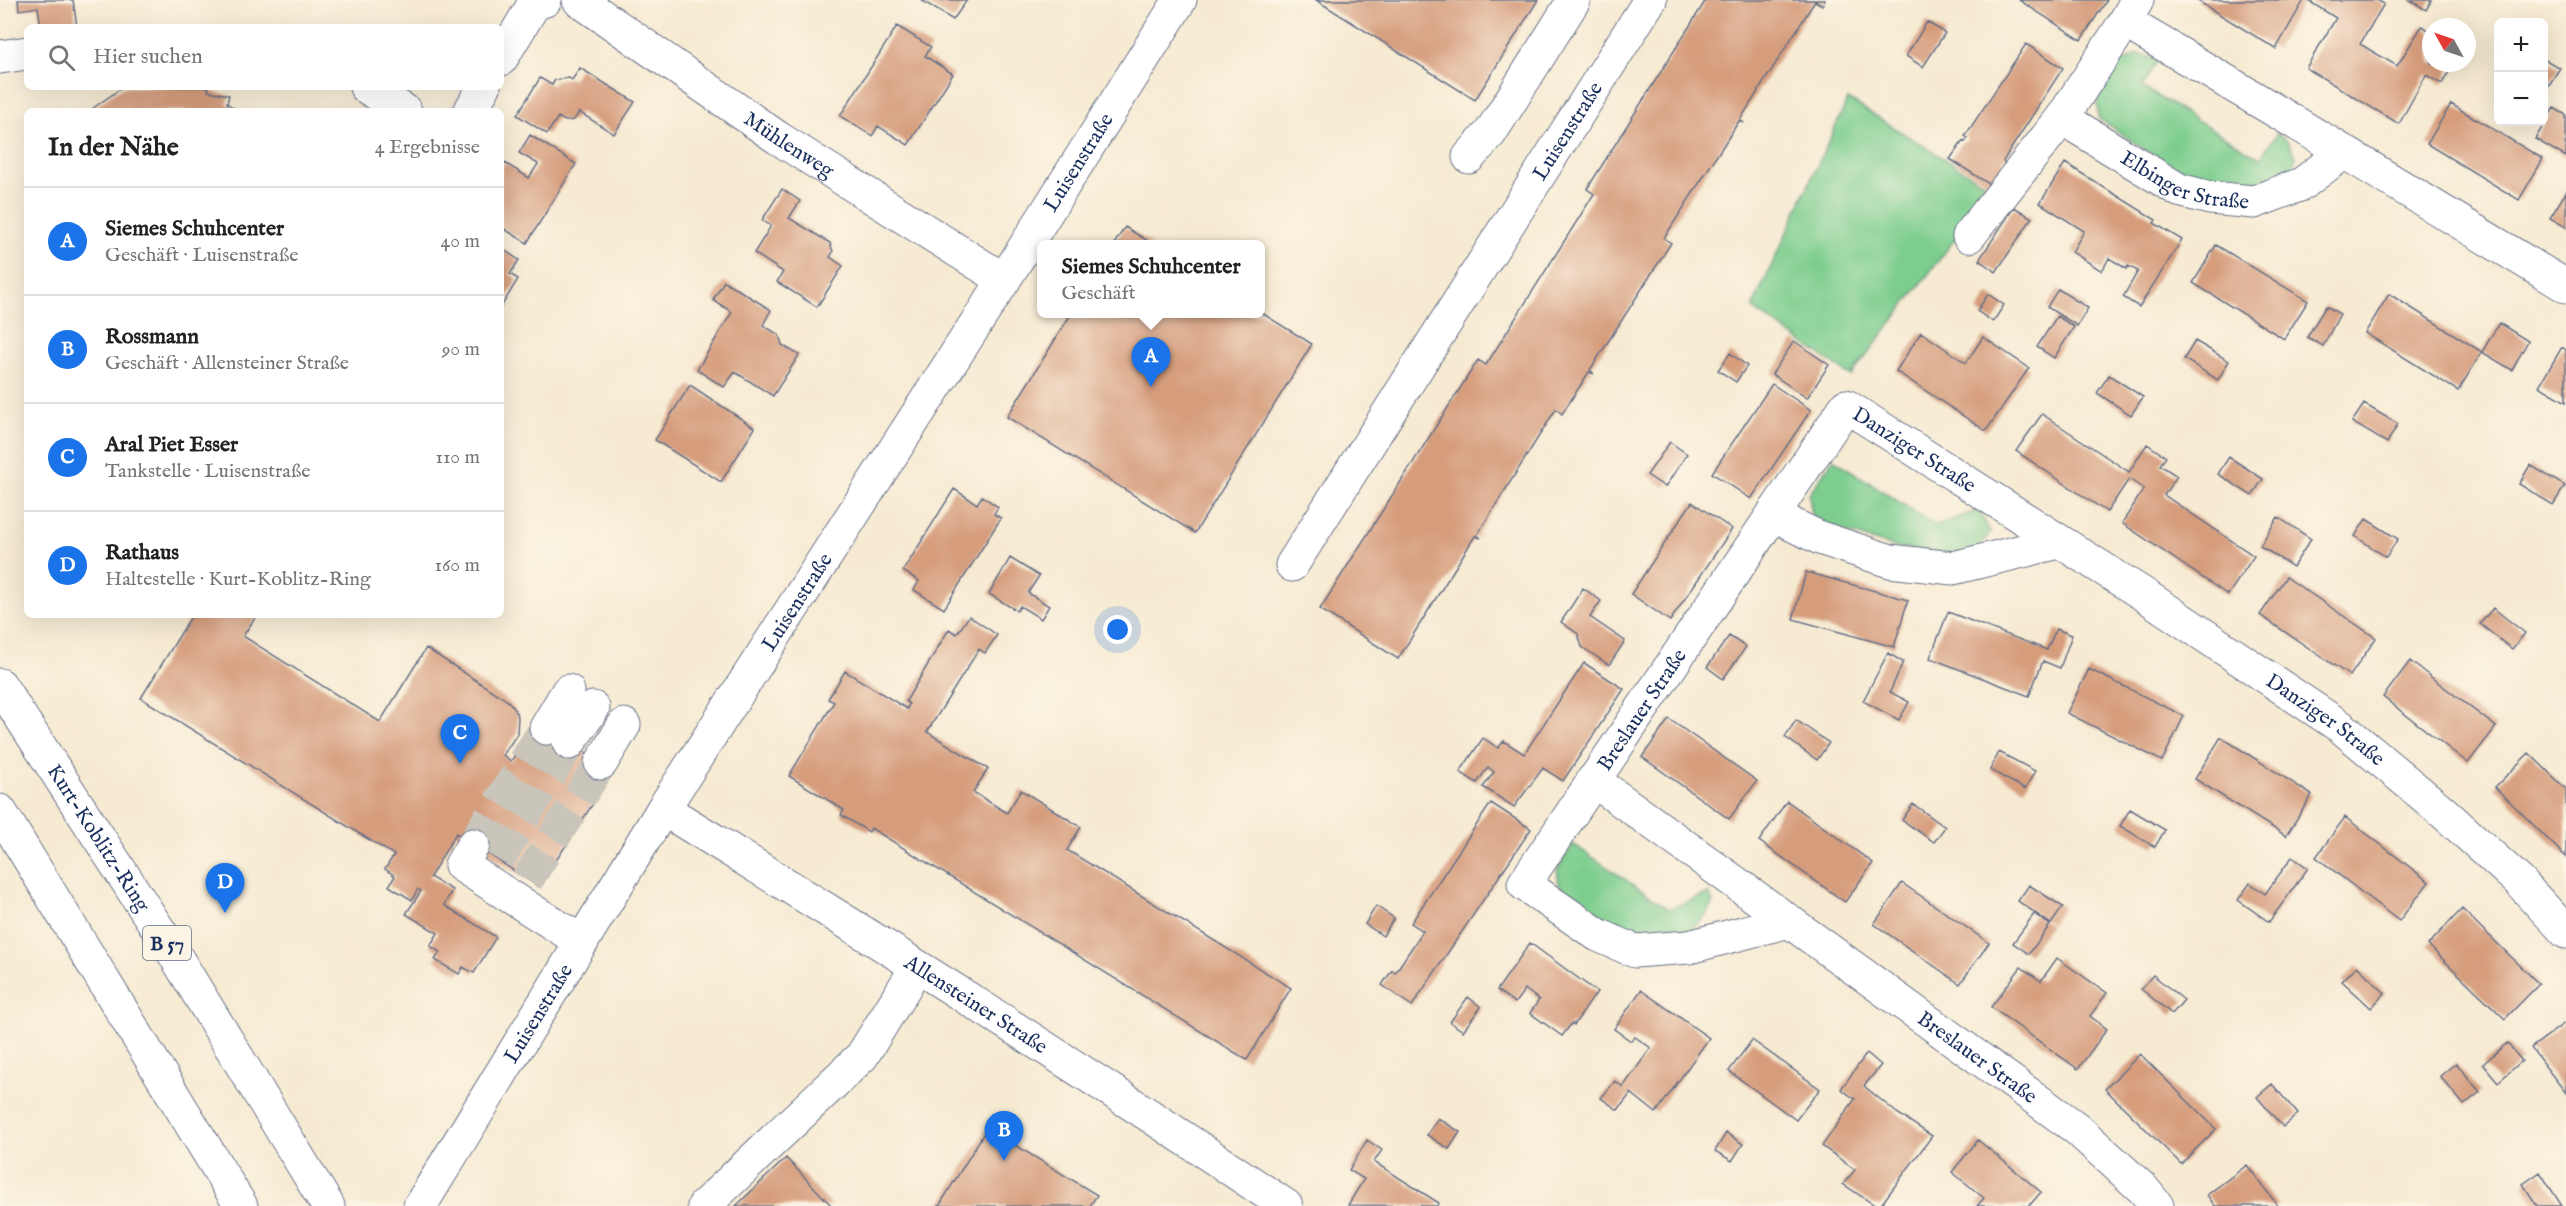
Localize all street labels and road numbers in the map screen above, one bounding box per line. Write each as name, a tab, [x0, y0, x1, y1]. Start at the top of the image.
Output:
street label: Luisenstraße	[1527, 77, 1610, 186]
street label: Mühlenweg	[738, 106, 839, 185]
street label: Luisenstraße	[1038, 108, 1121, 217]
street label: Elbinger Straße	[2115, 145, 2250, 217]
street label: Danziger Straße	[1847, 401, 1981, 500]
street label: Luisenstraße	[756, 548, 840, 657]
street label: Breslauer Straße	[1592, 644, 1694, 777]
street label: Danziger Straße	[2260, 668, 2390, 773]
street label: Kurt-Koblitz-Ring	[40, 760, 156, 918]
road number: B 57	[143, 926, 191, 960]
street label: Allensteiner Straße	[898, 949, 1053, 1061]
street label: Luisenstraße	[499, 959, 580, 1069]
street label: Breslauer Straße	[1911, 1006, 2042, 1111]

